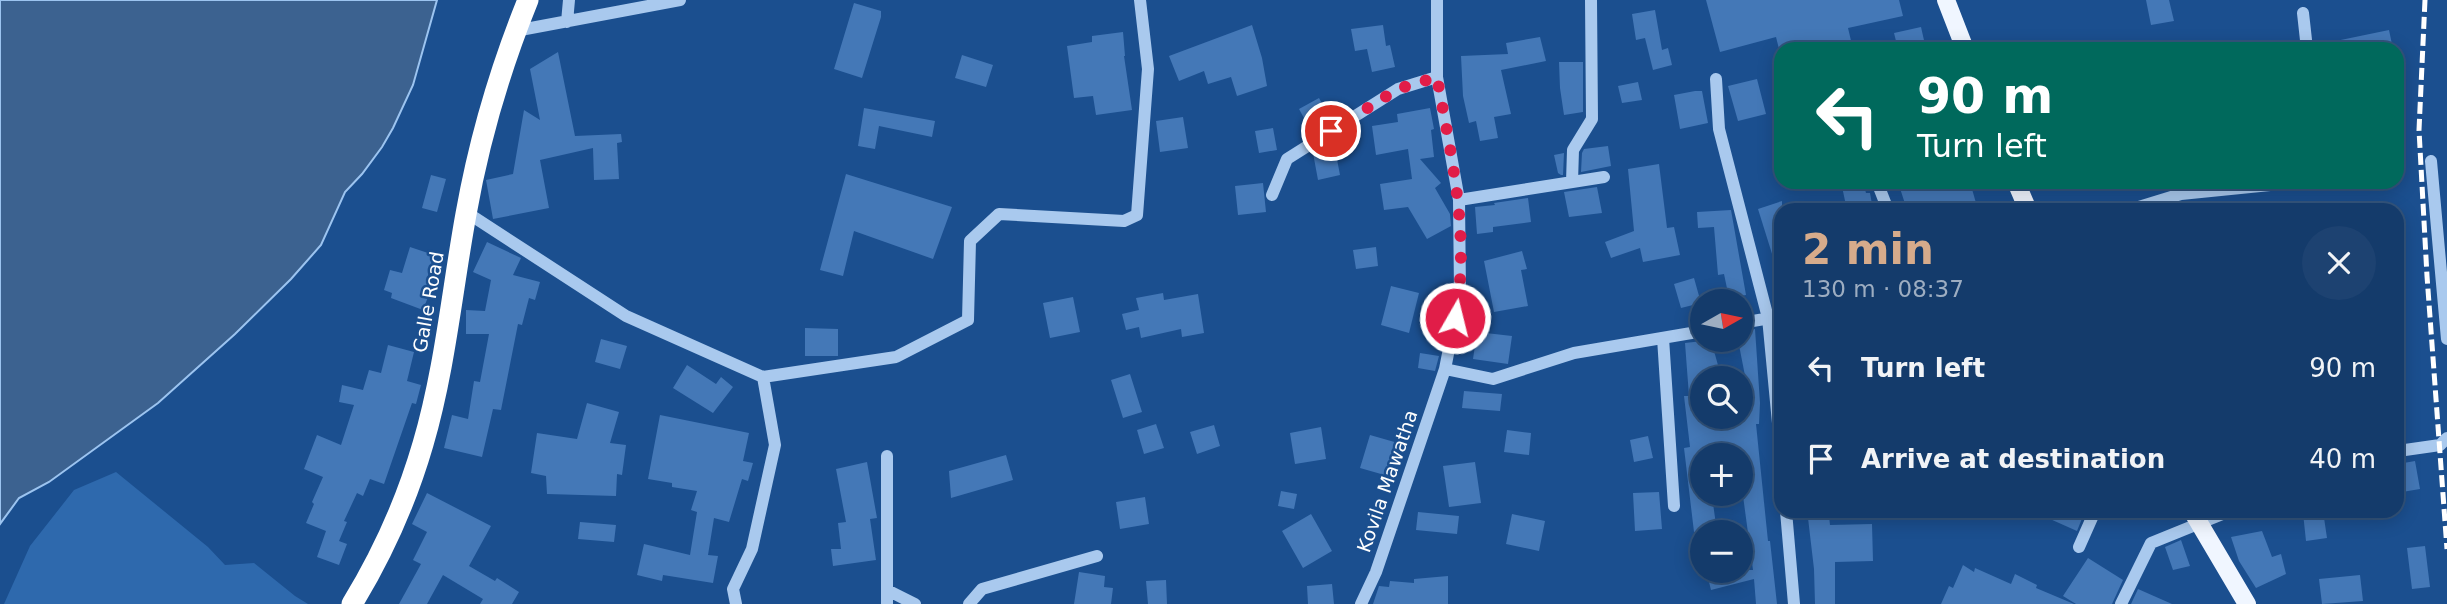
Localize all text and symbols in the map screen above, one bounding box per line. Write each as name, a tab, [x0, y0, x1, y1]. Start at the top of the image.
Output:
text: 90 m	[1917, 68, 2053, 125]
icon: left	[1802, 70, 1893, 161]
pin	[1301, 101, 1361, 161]
icon: arrive	[1312, 112, 1350, 150]
text: Turn left	[1917, 127, 2047, 165]
text: 2 min	[1802, 225, 1934, 274]
button: close	[2302, 226, 2376, 300]
street label: Galle Road	[408, 250, 448, 354]
text: 130 m · 08:37	[1802, 276, 1964, 302]
position arrow	[1418, 281, 1492, 355]
north arrow	[1690, 289, 1754, 352]
map controls	[1690, 289, 1753, 583]
icon: left	[1802, 349, 1840, 387]
text: Turn left	[1861, 353, 1985, 383]
text: 90 m	[2309, 353, 2376, 383]
button: search	[1690, 366, 1753, 429]
street label: Kovila Mawatha	[1352, 407, 1422, 555]
icon: arrive	[1802, 440, 1840, 478]
button: +	[1690, 443, 1753, 506]
text: Arrive at destination	[1861, 444, 2165, 474]
text: 40 m	[2309, 444, 2376, 474]
button: −	[1690, 520, 1753, 583]

